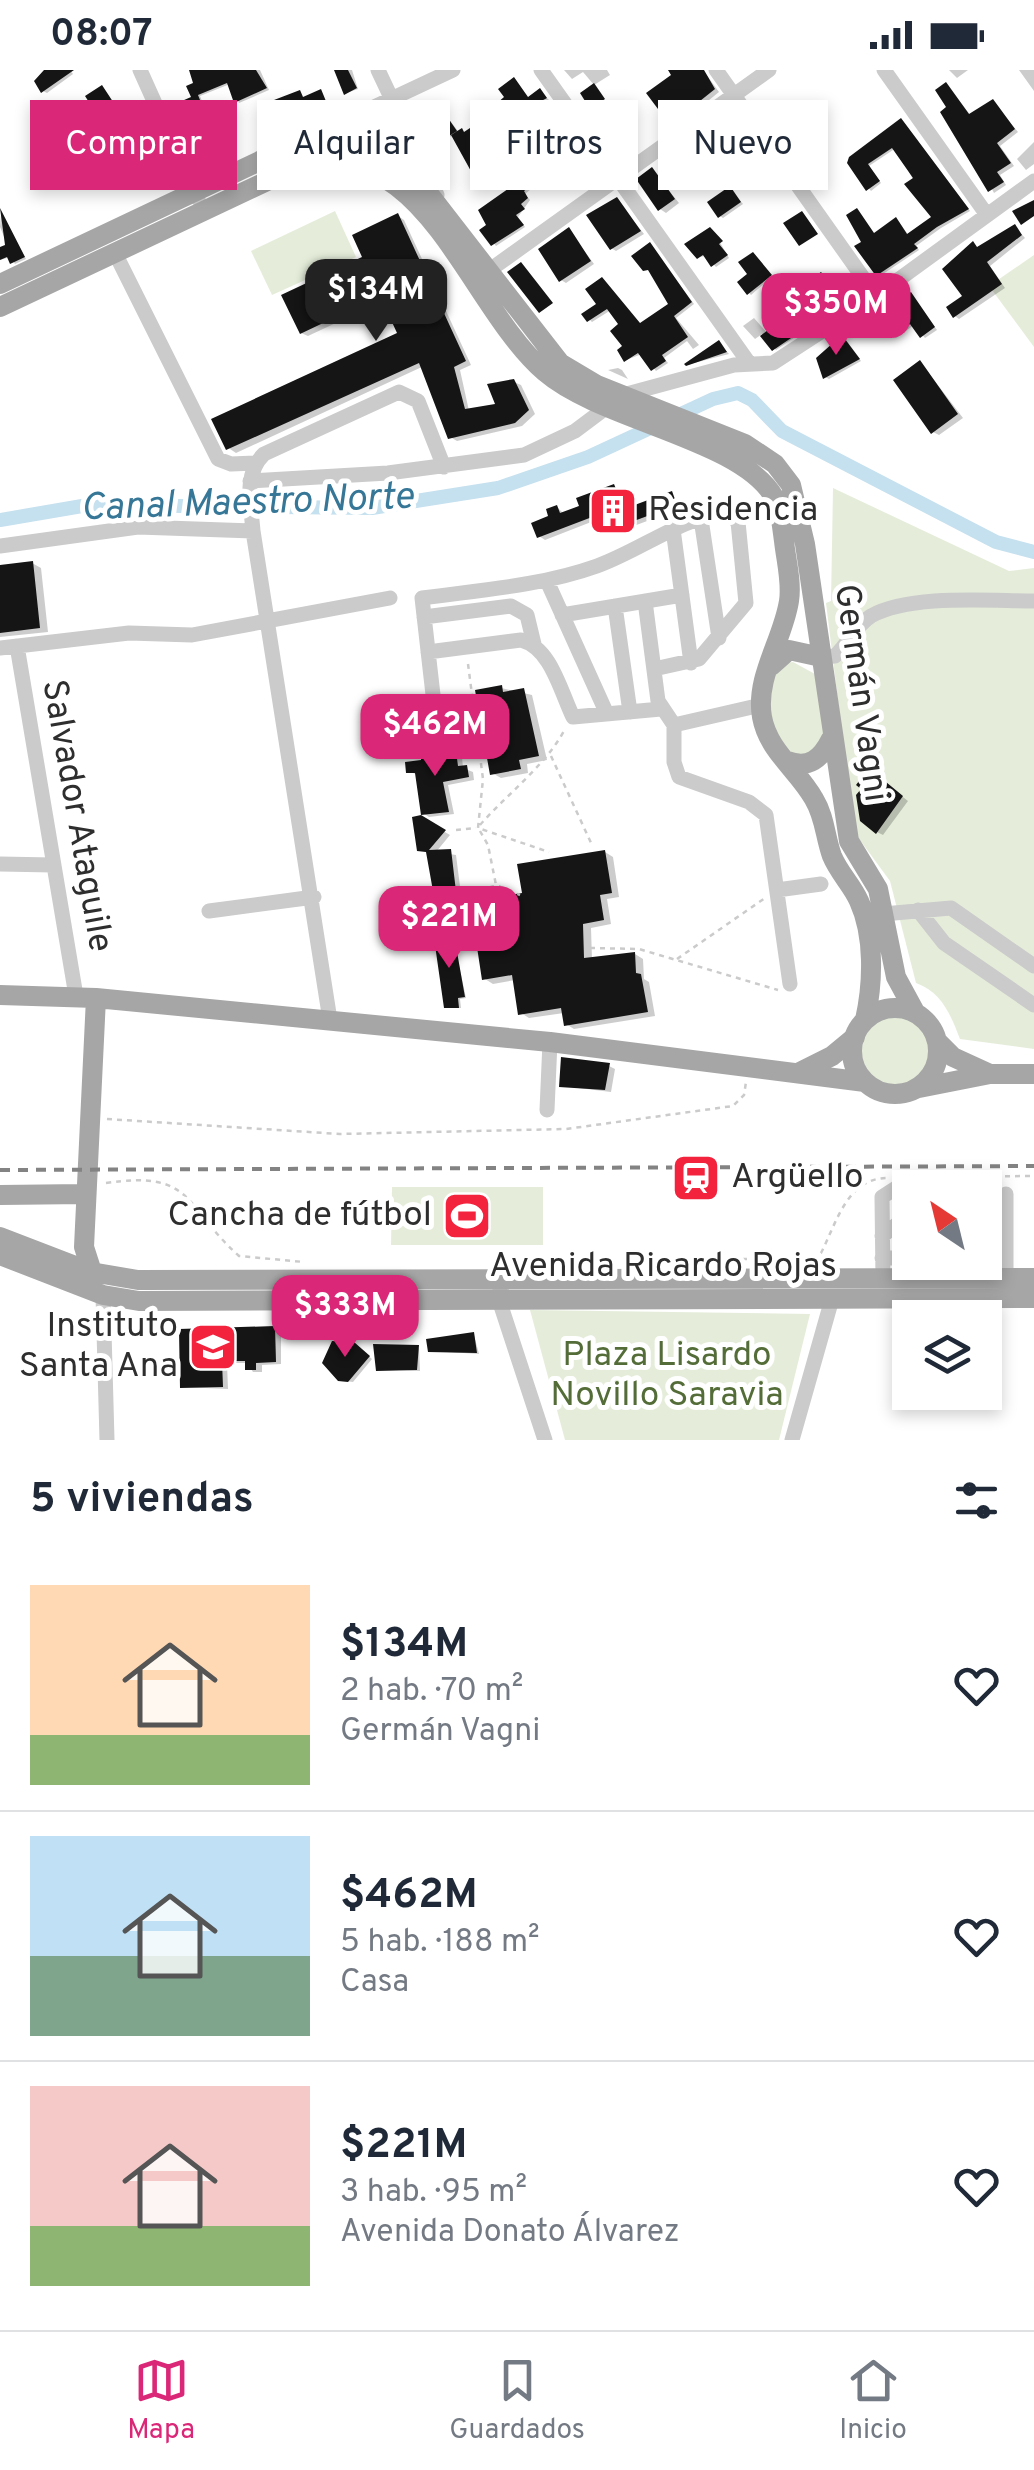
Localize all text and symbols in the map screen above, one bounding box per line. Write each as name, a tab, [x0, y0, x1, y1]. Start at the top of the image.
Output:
text: 08:07	[50, 11, 153, 60]
chip: Comprar	[30, 100, 237, 190]
chip: Alquilar	[257, 100, 450, 190]
chip: Filtros	[470, 100, 638, 190]
chip: Nuevo	[658, 100, 828, 190]
pin: $134M	[306, 259, 446, 344]
text: $134M	[327, 271, 425, 311]
pin: $350M	[766, 273, 906, 358]
text: $350M	[784, 285, 888, 325]
water label: Canal Maestro Norte	[80, 474, 415, 534]
building icon: Residencia	[587, 485, 639, 537]
place label: Residencia	[648, 489, 818, 533]
street label: Germán Vagni	[823, 581, 897, 805]
street label: Salvador Ataguile	[30, 676, 122, 956]
pin: $462M	[365, 694, 505, 779]
text: $462M	[382, 706, 488, 746]
pin: $221M	[379, 886, 519, 971]
text: $221M	[400, 898, 498, 938]
station icon: Argüello	[670, 1152, 722, 1204]
place label: Argüello	[731, 1156, 864, 1200]
north arrow	[892, 1170, 1002, 1280]
map controls	[892, 1170, 1002, 1410]
sports icon: Cancha de fútbol	[441, 1190, 493, 1242]
place label: Cancha de fútbol	[168, 1194, 432, 1238]
street label: Avenida Ricardo Rojas	[489, 1245, 837, 1289]
pin: $333M	[275, 1275, 415, 1360]
text: $333M	[294, 1287, 396, 1327]
button: layers	[892, 1300, 1002, 1410]
place label: Instituto Santa Ana	[19, 1305, 178, 1389]
school or university icon: Instituto Santa Ana	[187, 1321, 239, 1373]
park label: Plaza Lisardo Novillo Saravia	[550, 1334, 784, 1418]
icon: filters	[949, 1473, 1004, 1528]
text: 5 viviendas	[30, 1474, 254, 1527]
text: $134M	[340, 1619, 468, 1672]
icon: home	[110, 1625, 230, 1745]
icon: heart	[949, 1658, 1004, 1713]
text: 2 hab. · 70 m²	[340, 1672, 523, 1712]
text: Germán Vagni	[340, 1712, 540, 1752]
text: $462M	[340, 1870, 478, 1923]
icon: home	[110, 1876, 230, 1996]
icon: heart	[949, 1909, 1004, 1964]
text: 5 hab. · 188 m²	[340, 1923, 540, 1963]
text: Casa	[340, 1963, 409, 2003]
text: $221M	[340, 2120, 467, 2173]
icon: home	[110, 2126, 230, 2246]
icon: heart	[949, 2159, 1004, 2214]
text: 3 hab. · 95 m²	[340, 2173, 527, 2213]
text: Avenida Donato Álvarez	[340, 2213, 680, 2253]
tab: Mapa	[127, 2353, 195, 2449]
tab: Guardados	[449, 2353, 585, 2449]
tab: Inicio	[839, 2353, 907, 2449]

